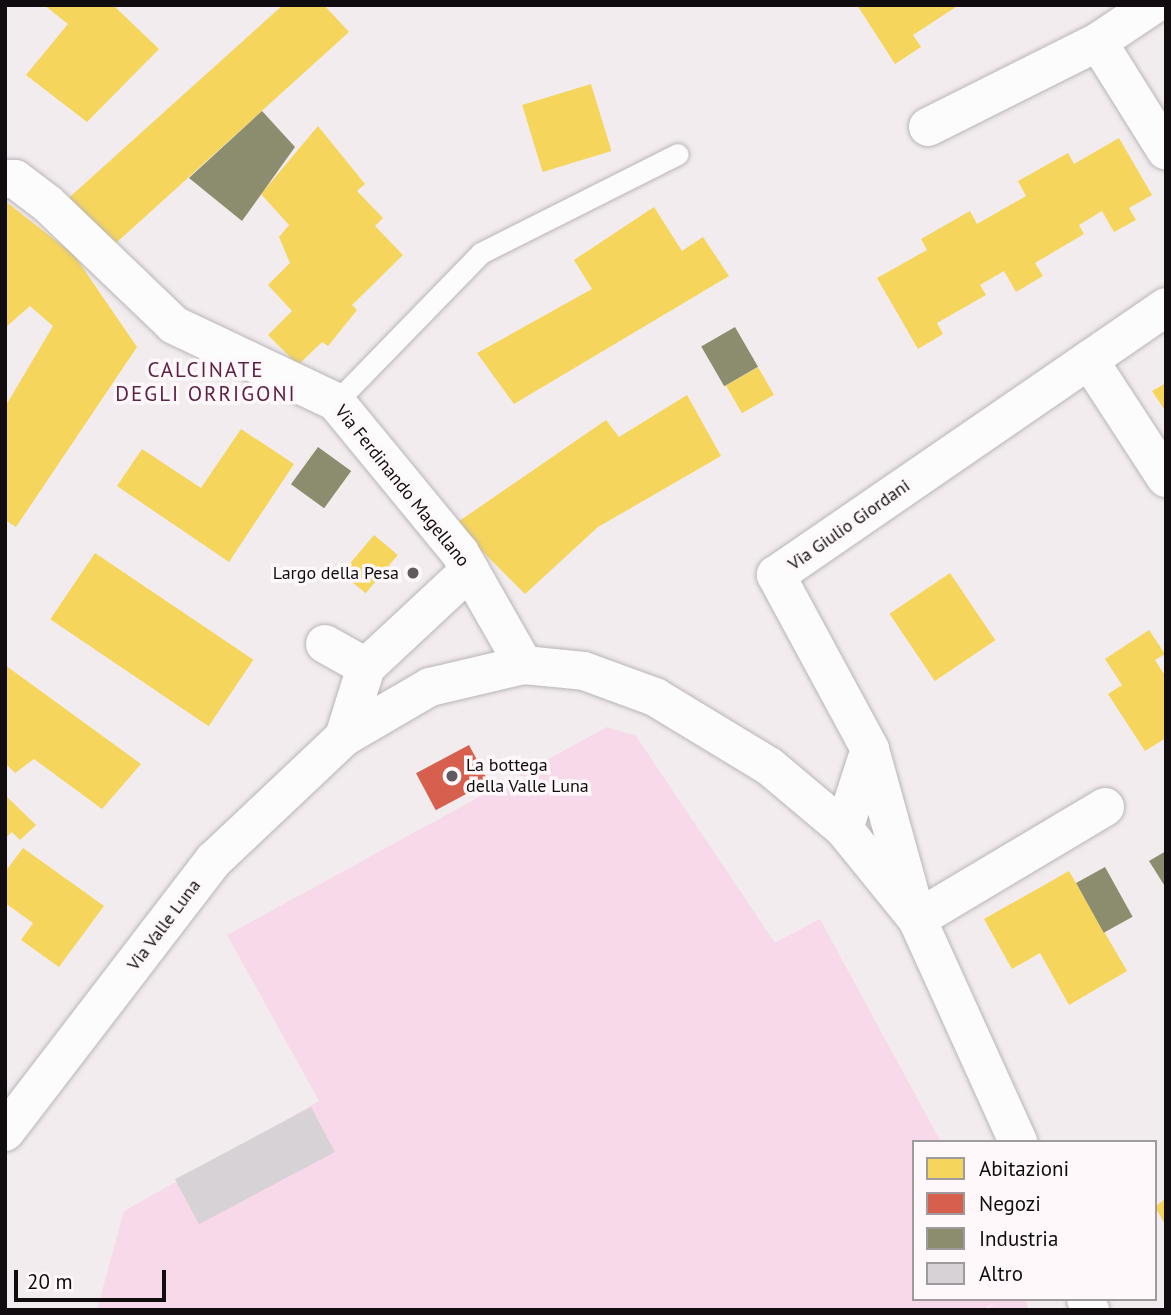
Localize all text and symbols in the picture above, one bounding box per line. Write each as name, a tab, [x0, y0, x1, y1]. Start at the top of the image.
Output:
district label: CALCINATE DEGLI ORRIGONI	[117, 357, 295, 407]
street label: Via Ferdinando Magellano	[330, 401, 474, 571]
street label: Via Giulio Giordani	[784, 475, 914, 575]
place label: Largo della Pesa	[273, 562, 399, 584]
marker: Largo della Pesa	[405, 565, 421, 581]
place label: La bottega della Valle Luna	[466, 755, 589, 798]
marker: La bottega della Valle Luna	[444, 768, 460, 784]
street label: Via Valle Luna	[123, 875, 205, 975]
legend	[912, 1140, 1157, 1301]
text: Abitazioni	[979, 1155, 1069, 1182]
text: Negozi	[979, 1190, 1041, 1217]
text: Industria	[979, 1225, 1058, 1252]
scale bar	[18, 1256, 170, 1300]
text: Altro	[979, 1260, 1023, 1287]
text: 20 m	[27, 1268, 73, 1295]

